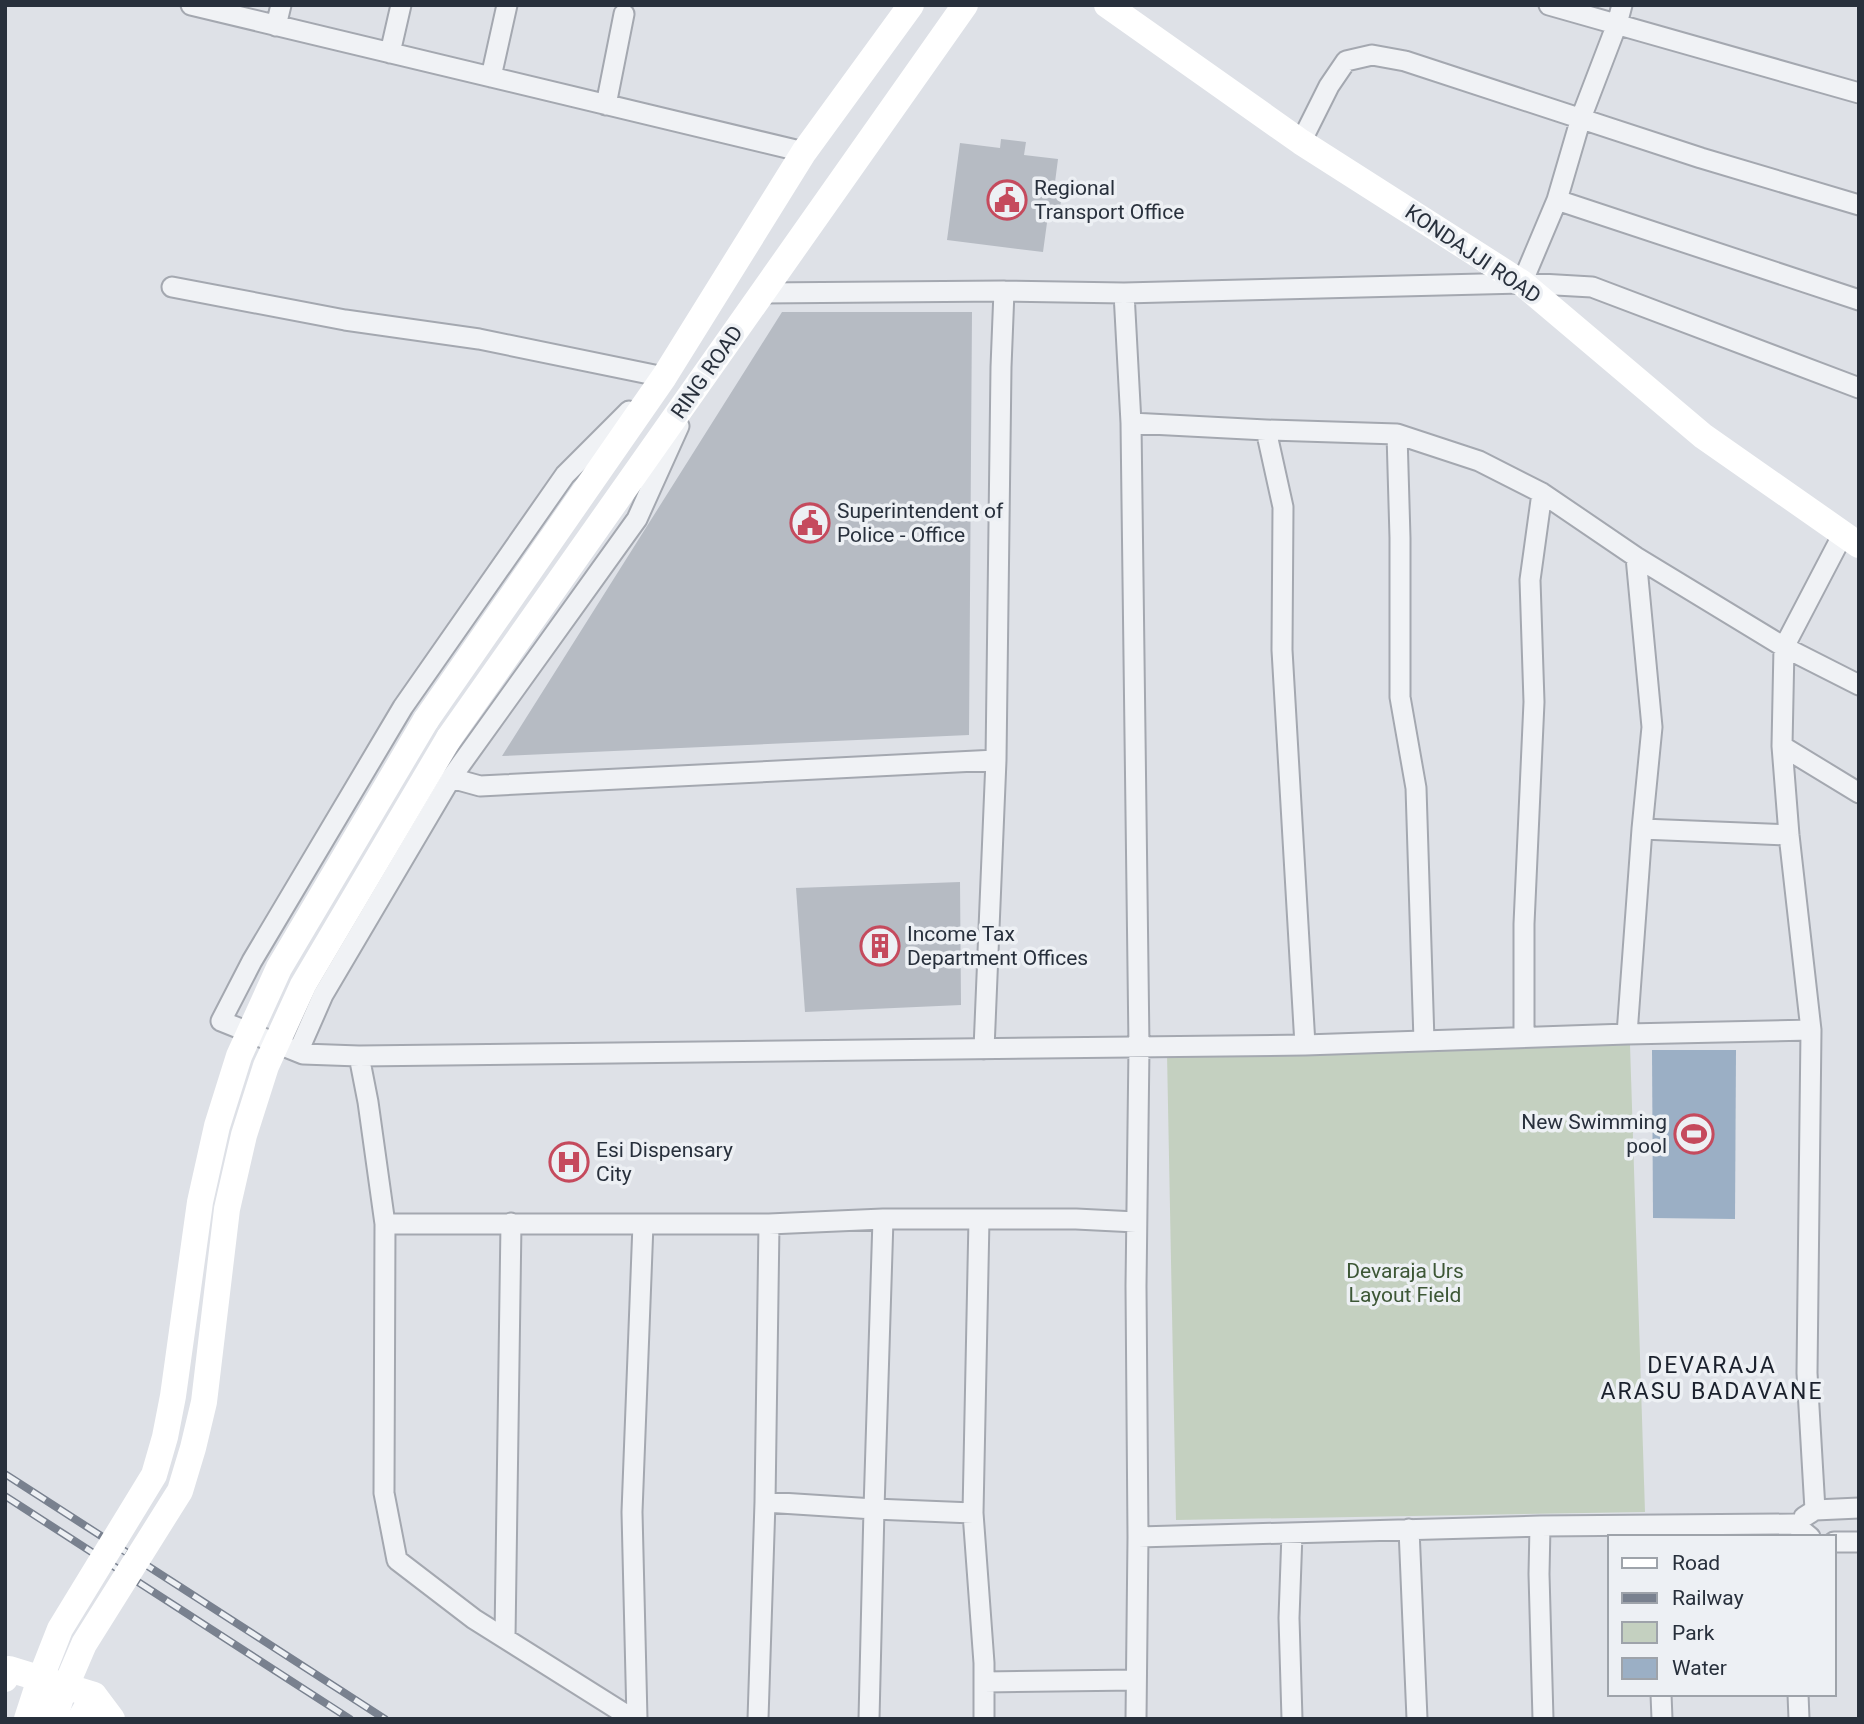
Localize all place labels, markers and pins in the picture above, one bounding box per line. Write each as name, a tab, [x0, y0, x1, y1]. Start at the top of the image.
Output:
place label: Regional Transport Office	[1034, 176, 1184, 224]
public building icon: Regional Transport Office	[986, 179, 1028, 221]
place label: Superintendent of Police - Office	[837, 499, 1004, 547]
public building icon: Superintendent of Police - Office	[789, 502, 831, 544]
place label: Income Tax Department Offices	[907, 922, 1088, 970]
building icon: Income Tax Department Offices	[859, 925, 901, 967]
place label: New Swimming pool	[1521, 1110, 1667, 1158]
sports icon: New Swimming pool	[1673, 1113, 1715, 1155]
place label: Esi Dispensary City	[596, 1138, 733, 1186]
hospital icon: Esi Dispensary City	[548, 1141, 590, 1183]

